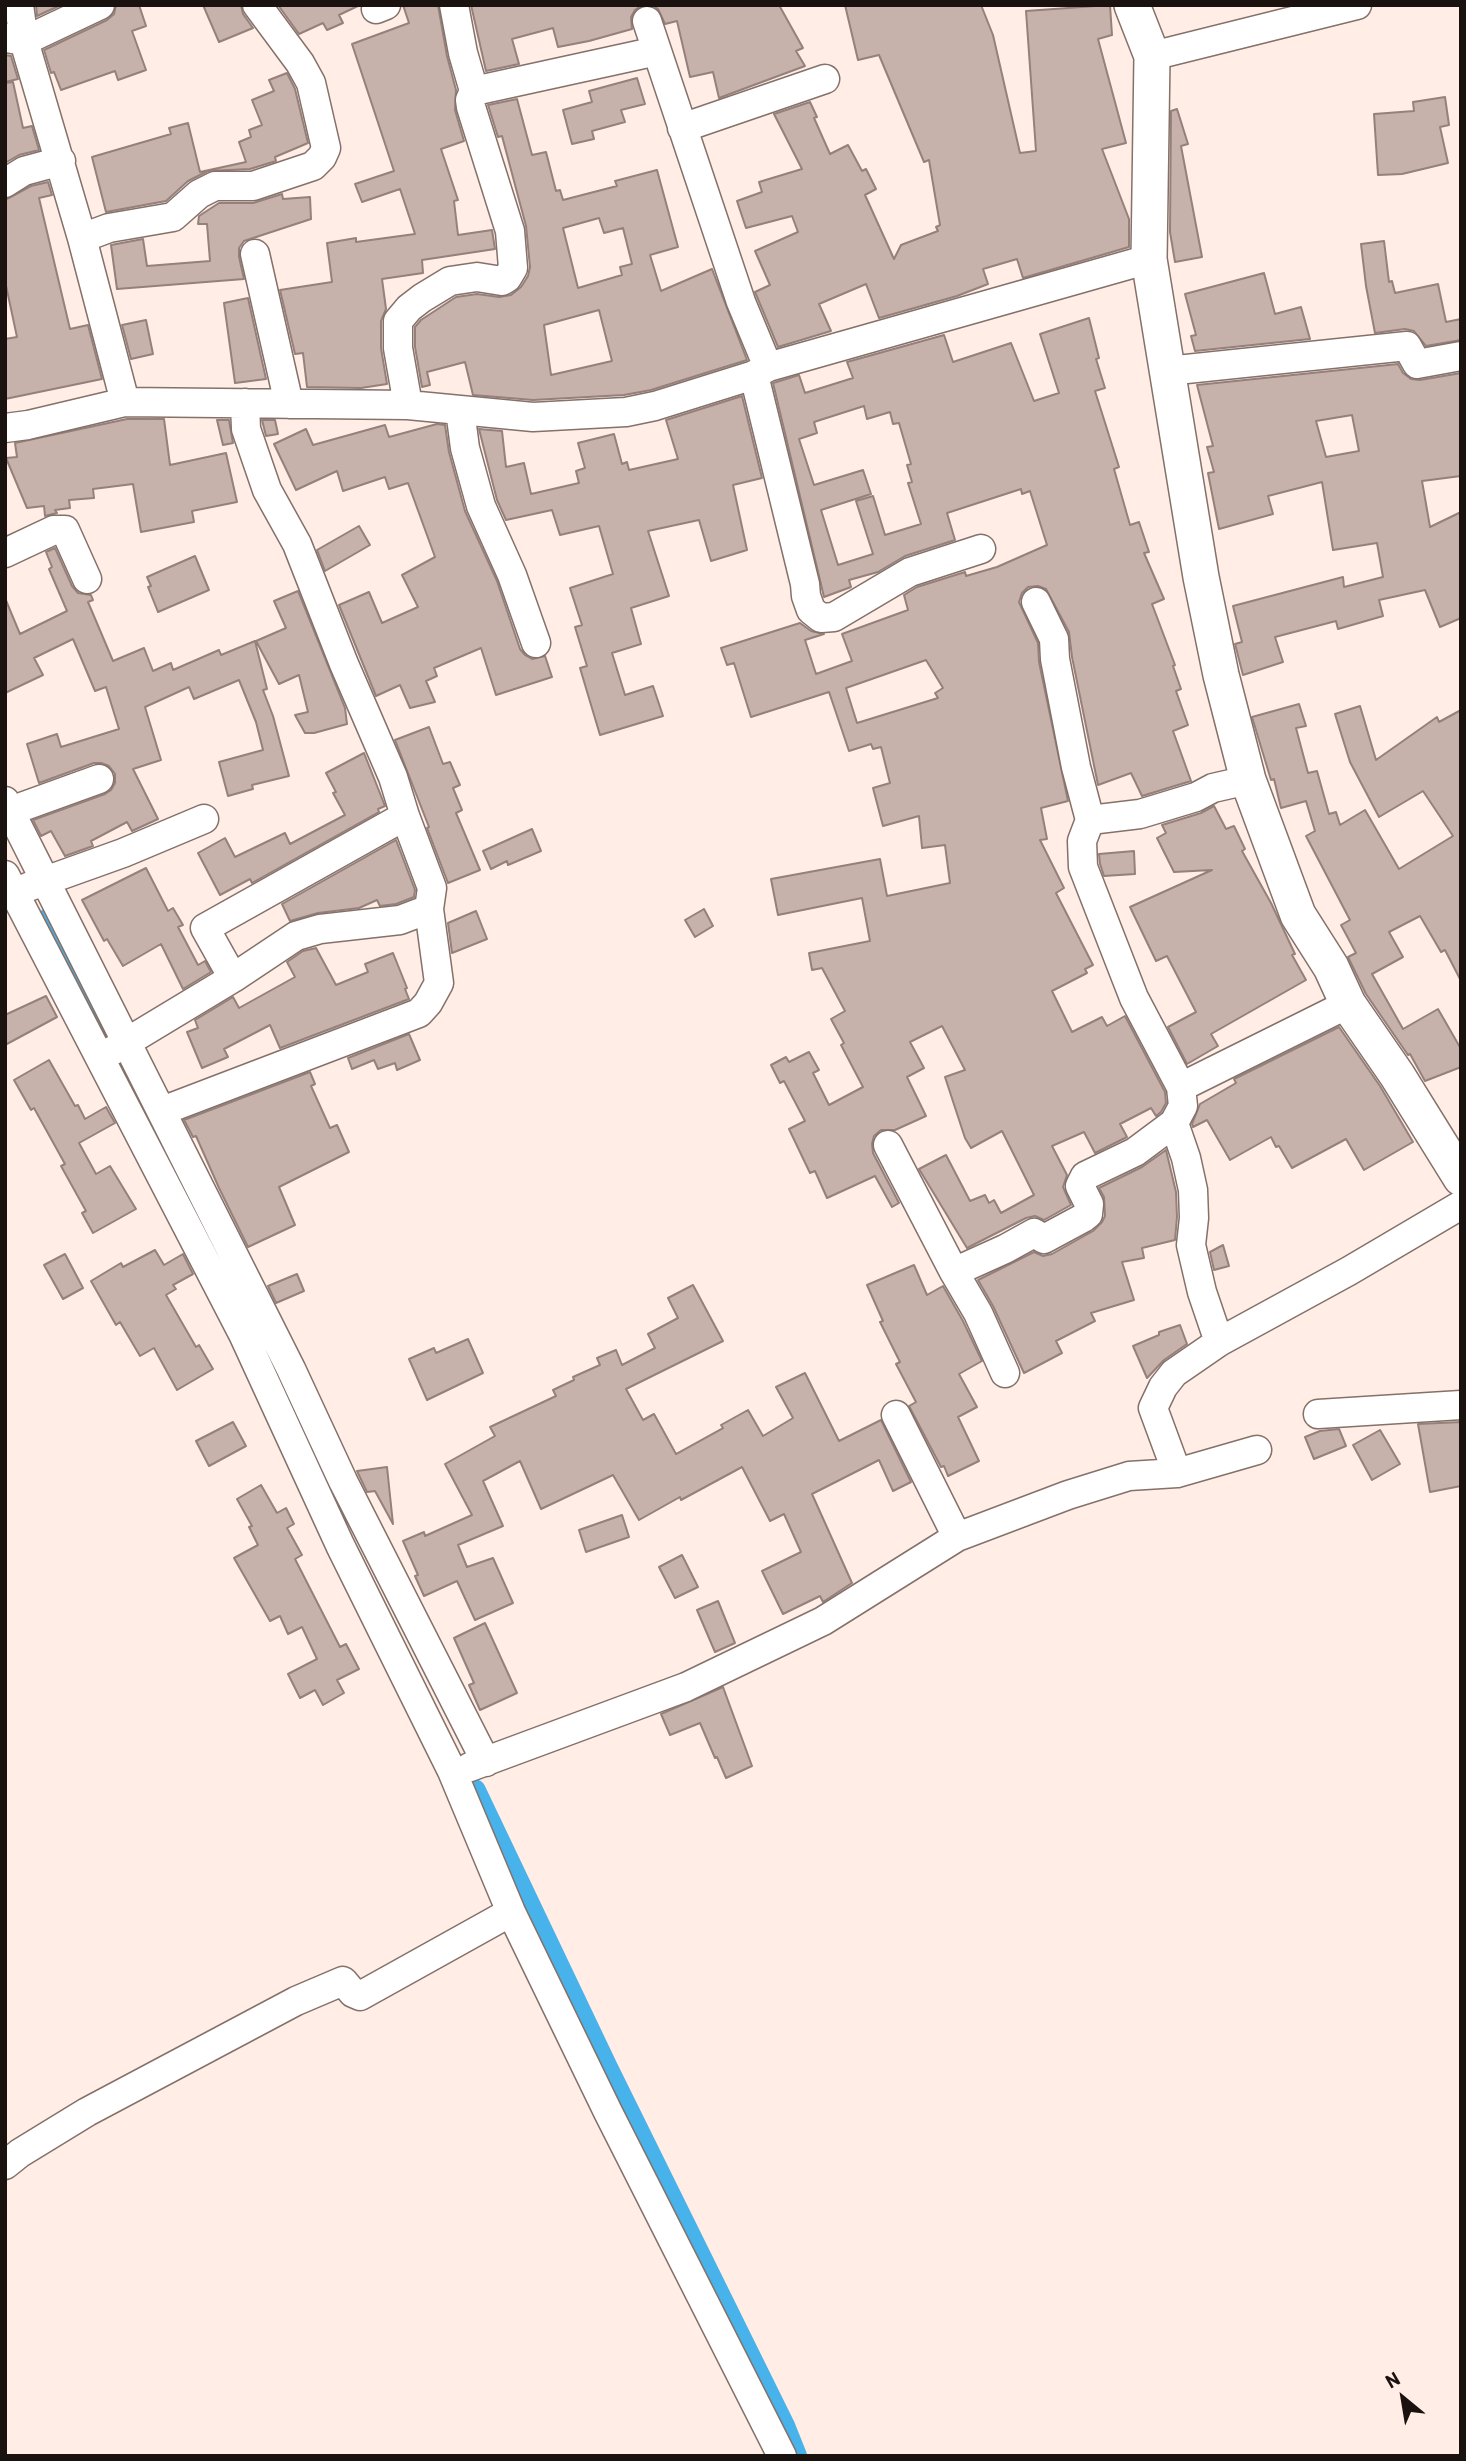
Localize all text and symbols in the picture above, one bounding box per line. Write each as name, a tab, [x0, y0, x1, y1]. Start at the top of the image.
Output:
north arrow	[1368, 2363, 1438, 2433]
text: N	[1381, 2366, 1403, 2393]

